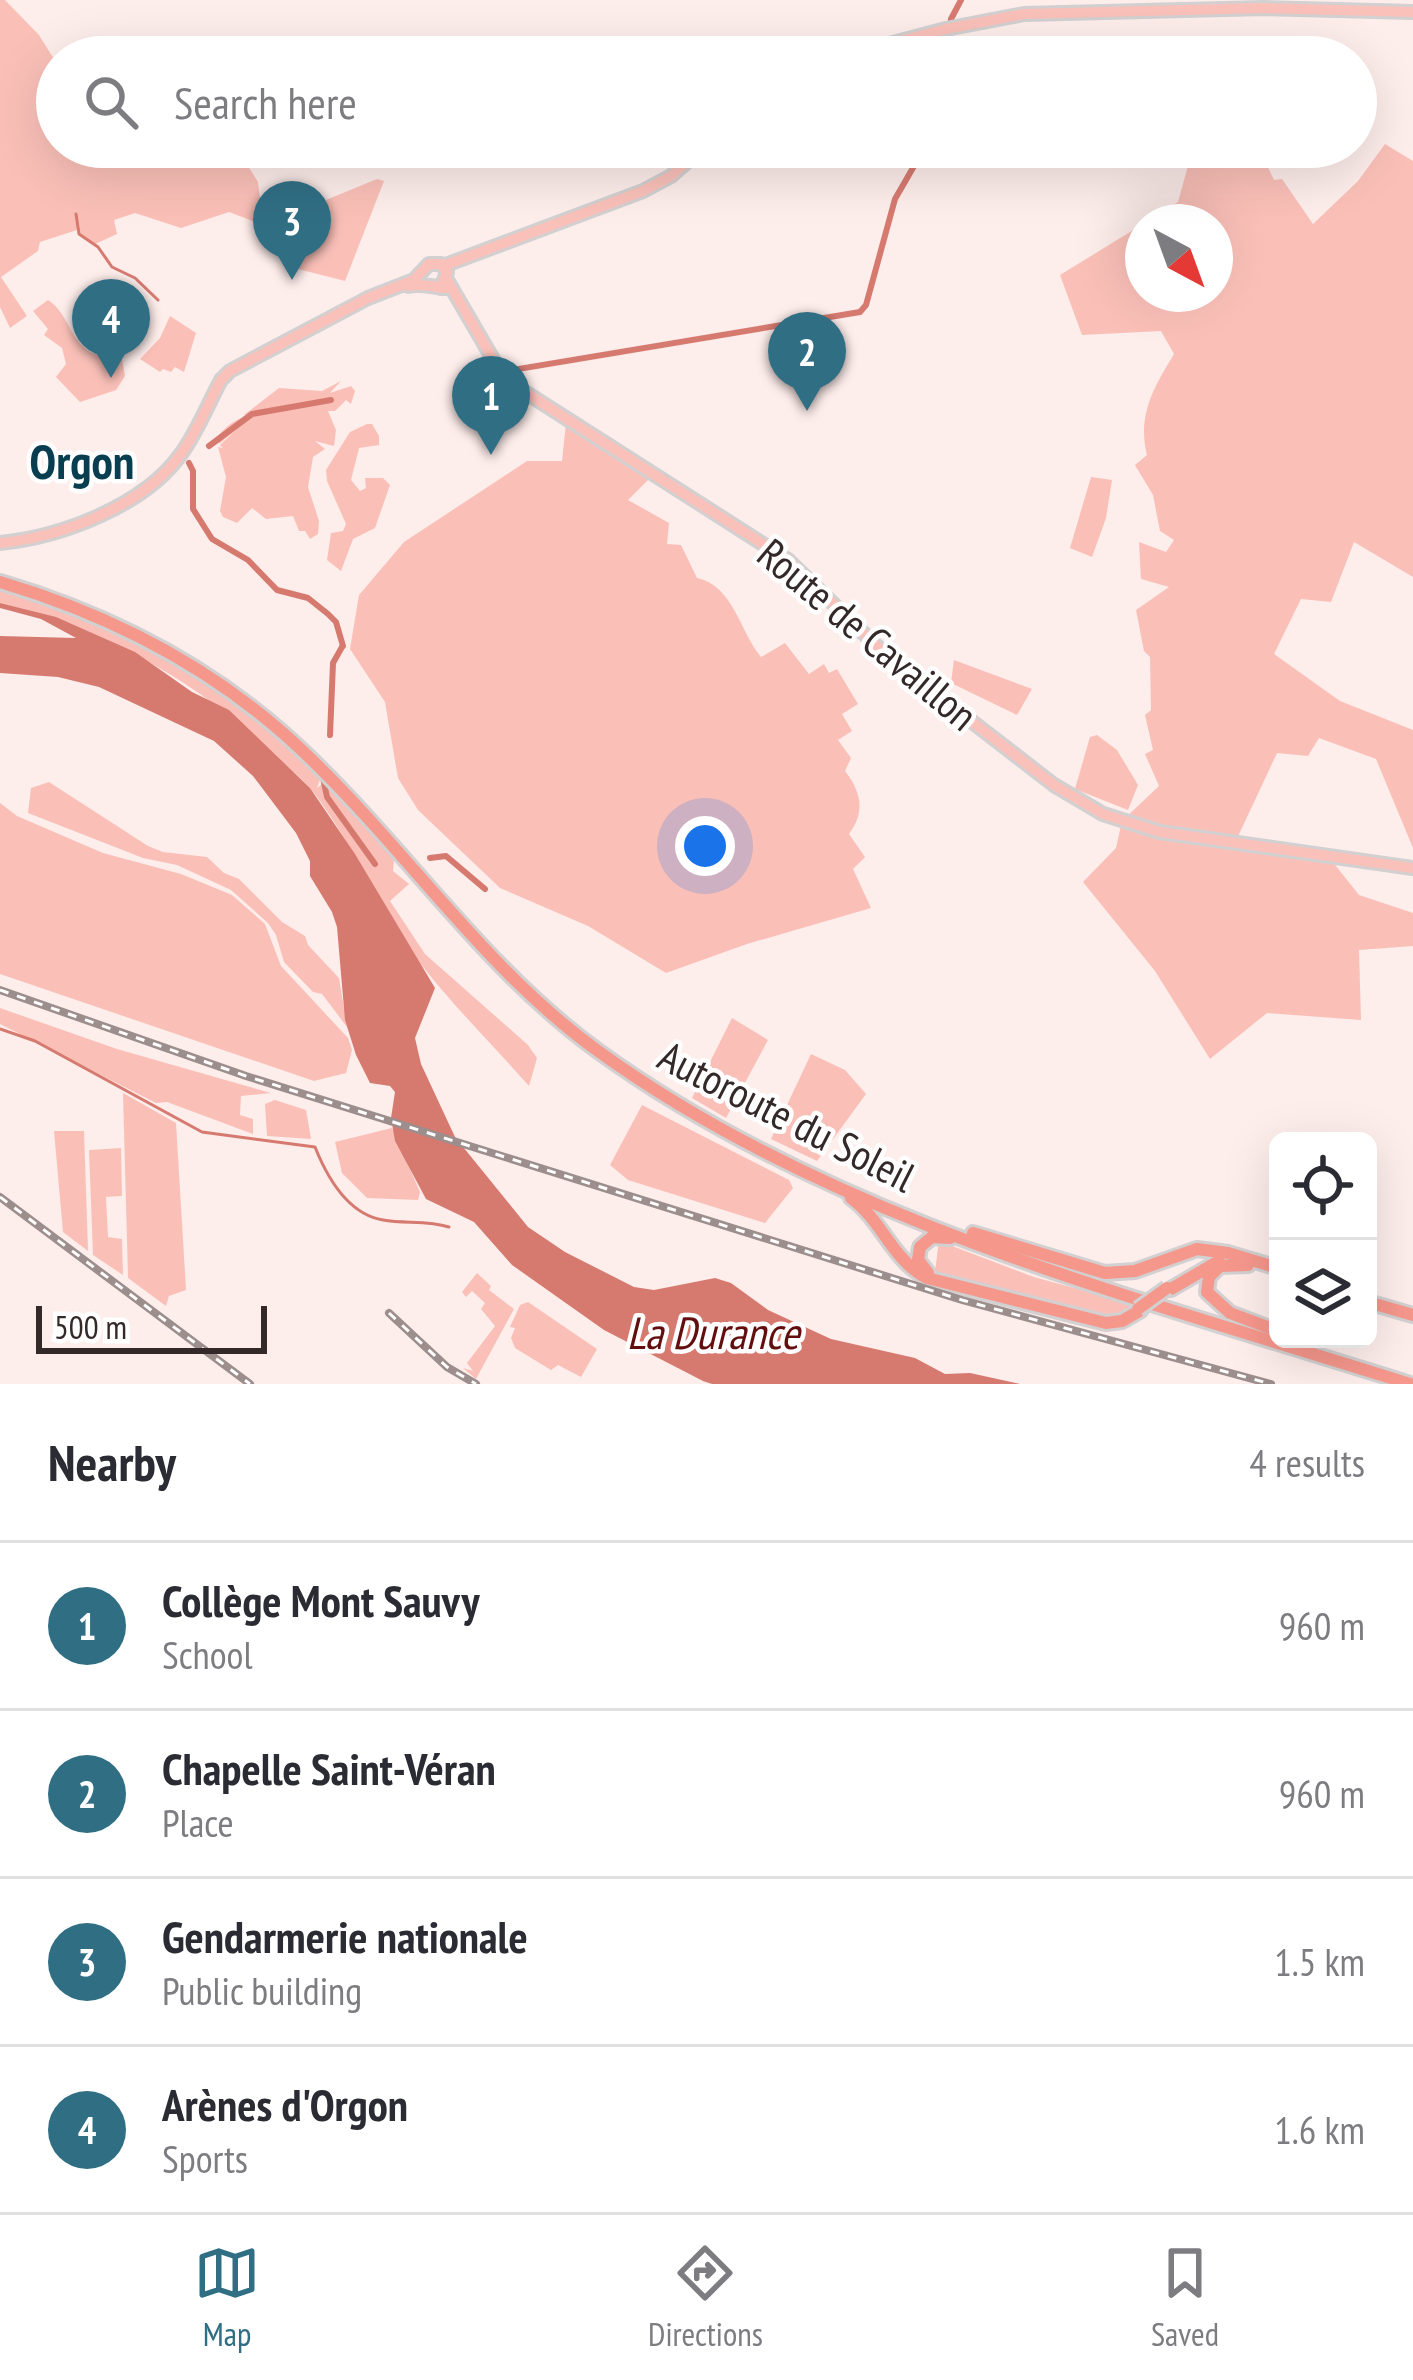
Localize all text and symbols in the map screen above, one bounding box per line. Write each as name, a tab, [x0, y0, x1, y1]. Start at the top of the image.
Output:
search box	[36, 36, 1377, 168]
icon: search	[78, 69, 144, 135]
text: Search here	[174, 73, 357, 131]
pin: 3	[253, 181, 331, 280]
north arrow	[1125, 204, 1233, 312]
pin: 4	[72, 279, 150, 378]
pin: 2	[768, 312, 846, 411]
pin: 1	[452, 356, 530, 455]
district label: Orgon	[30, 430, 134, 492]
street label: Route de Cavaillon	[747, 526, 989, 742]
your location	[675, 816, 735, 876]
street label: Autoroute du Soleil	[650, 1028, 925, 1204]
map controls	[1269, 1132, 1377, 1348]
button: locate	[1269, 1132, 1377, 1240]
button: layers	[1269, 1240, 1377, 1348]
scale bar	[36, 1300, 267, 1353]
water label: La Durance	[627, 1303, 802, 1361]
text: 500 m	[54, 1305, 127, 1348]
text: Nearby	[48, 1429, 176, 1495]
text: 4 results	[1249, 1437, 1365, 1488]
text: Collège Mont Sauvy	[162, 1571, 480, 1629]
text: 1	[78, 1600, 96, 1651]
text: 960 m	[1279, 1600, 1365, 1651]
text: School	[162, 1629, 253, 1680]
text: Chapelle Saint-Véran	[162, 1739, 496, 1797]
text: 2	[78, 1768, 96, 1819]
text: 960 m	[1279, 1768, 1365, 1819]
text: Place	[162, 1797, 234, 1848]
text: Gendarmerie nationale	[162, 1907, 528, 1965]
text: 3	[78, 1936, 96, 1987]
text: 1.5 km	[1274, 1936, 1365, 1987]
text: Public building	[162, 1965, 362, 2016]
text: Arènes d'Orgon	[162, 2075, 408, 2133]
text: 4	[78, 2104, 96, 2155]
text: 1.6 km	[1274, 2104, 1365, 2155]
text: Sports	[162, 2133, 248, 2184]
tab: Map	[194, 2240, 260, 2355]
tab: Directions	[648, 2240, 763, 2355]
tab: Saved	[1151, 2240, 1219, 2355]

